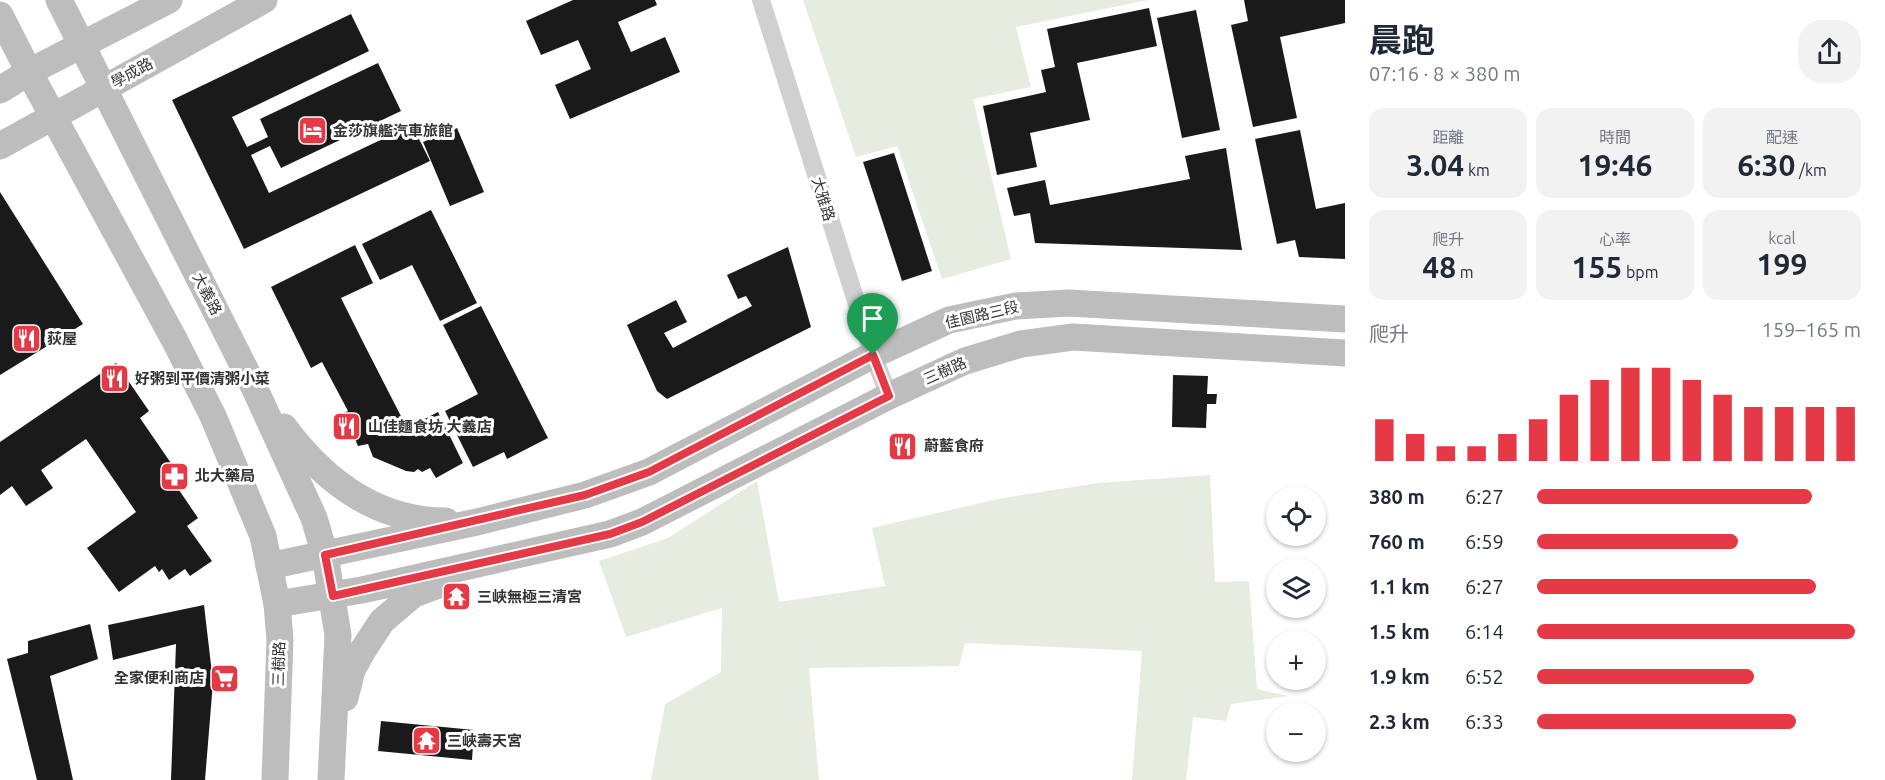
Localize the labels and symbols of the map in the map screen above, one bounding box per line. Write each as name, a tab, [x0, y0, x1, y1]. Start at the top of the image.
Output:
street label: 學成路	[108, 54, 156, 91]
hotel icon: 金莎旗艦汽車旅館	[296, 115, 328, 147]
place label: 金莎旗艦汽車旅館	[333, 122, 453, 139]
street label: 大雅路	[809, 175, 838, 223]
street label: 大義路	[190, 270, 225, 318]
pin	[847, 293, 898, 355]
street label: 佳園路三段	[943, 298, 1020, 331]
restaurant icon: 荻屋	[10, 323, 42, 355]
place label: 荻屋	[47, 330, 77, 347]
street label: 三樹路	[921, 354, 969, 387]
restaurant icon: 好粥到平價清粥小菜	[98, 363, 130, 395]
place label: 好粥到平價清粥小菜	[135, 370, 270, 387]
restaurant icon: 山佳麵食坊 大義店	[331, 411, 363, 443]
place label: 山佳麵食坊 大義店	[368, 418, 492, 435]
restaurant icon: 蔚藍食府	[887, 430, 919, 462]
place label: 蔚藍食府	[924, 437, 984, 454]
pharmacy icon: 北大藥局	[158, 460, 190, 492]
place label: 北大藥局	[195, 467, 255, 484]
temple icon: 三峽無極三清宮	[440, 581, 472, 613]
place label: 三峽無極三清宮	[477, 588, 582, 605]
street label: 三樹路	[270, 641, 287, 687]
supermarket icon: 全家便利商店	[209, 662, 241, 694]
place label: 全家便利商店	[114, 669, 204, 686]
temple icon: 三峽壽天宮	[410, 725, 442, 757]
place label: 三峽壽天宮	[447, 732, 522, 749]

